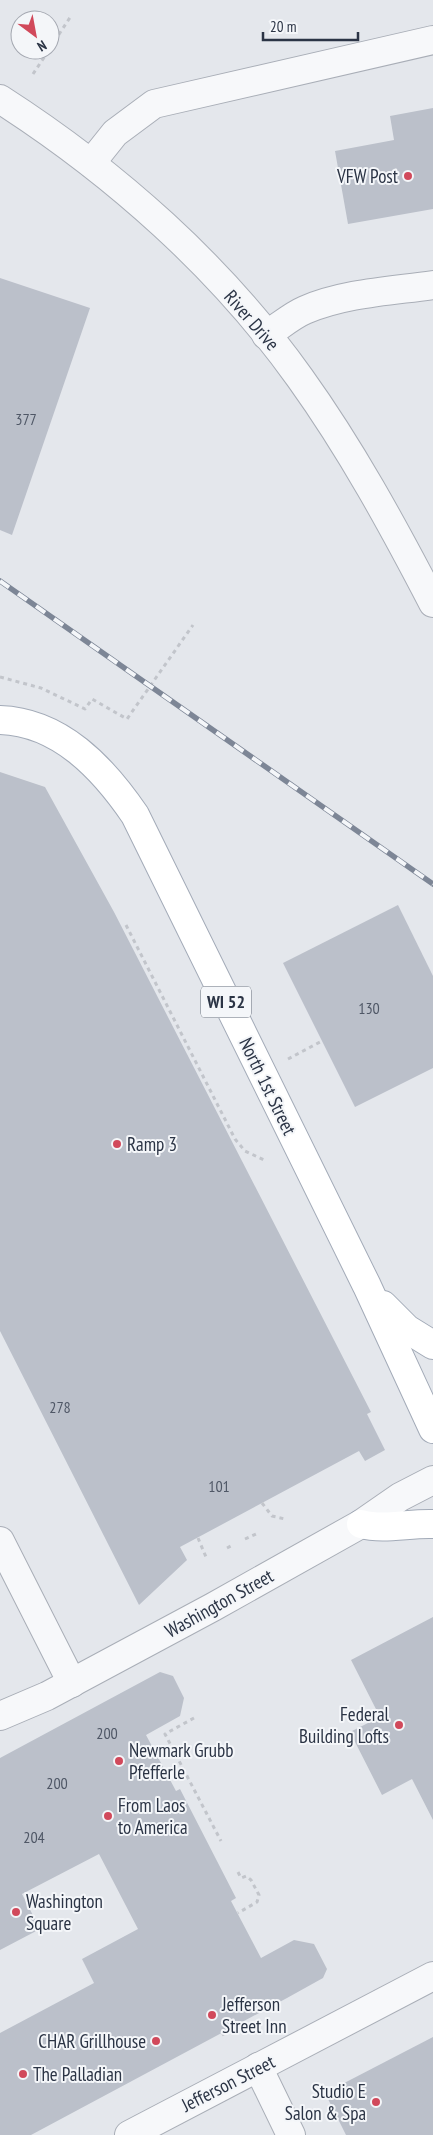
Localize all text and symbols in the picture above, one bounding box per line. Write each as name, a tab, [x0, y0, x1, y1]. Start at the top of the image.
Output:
north arrow	[10, 10, 60, 60]
scale bar	[263, 10, 358, 42]
text: 20 m	[270, 17, 296, 36]
text: N	[34, 36, 50, 56]
place label: VFW Post	[336, 164, 399, 188]
marker: VFW Post	[402, 170, 414, 182]
street label: River Drive	[219, 285, 285, 355]
house number: 377	[15, 409, 37, 429]
road number: WI 52	[201, 986, 251, 1018]
house number: 130	[358, 998, 380, 1018]
street label: North 1st Street	[234, 1033, 302, 1139]
place label: Ramp 3	[127, 1132, 177, 1156]
marker: Ramp 3	[111, 1138, 123, 1150]
house number: 278	[49, 1397, 71, 1417]
house number: 101	[208, 1476, 230, 1496]
street label: Washington Street	[161, 1563, 278, 1643]
place label: Federal Building Lofts	[299, 1702, 390, 1748]
marker: Federal Building Lofts	[393, 1719, 405, 1731]
house number: 200	[96, 1723, 118, 1743]
place label: Newmark Grubb Pfefferle	[129, 1738, 234, 1784]
marker: Newmark Grubb Pfefferle	[113, 1755, 125, 1767]
house number: 200	[46, 1773, 68, 1793]
place label: From Laos to America	[118, 1793, 188, 1839]
marker: From Laos to America	[102, 1810, 114, 1822]
house number: 204	[23, 1827, 45, 1847]
place label: Washington Square	[26, 1889, 103, 1935]
marker: Washington Square	[10, 1906, 22, 1918]
place label: Jefferson Street Inn	[221, 1992, 286, 2038]
marker: Jefferson Street Inn	[206, 2009, 218, 2021]
place label: CHAR Grillhouse	[38, 2029, 146, 2053]
marker: CHAR Grillhouse	[150, 2035, 162, 2047]
street label: Jefferson Street	[176, 2049, 279, 2117]
place label: The Palladian	[33, 2062, 122, 2086]
marker: The Palladian	[17, 2068, 29, 2080]
place label: Studio E Salon & Spa	[285, 2079, 366, 2125]
marker: Studio E Salon & Spa	[370, 2096, 382, 2108]

